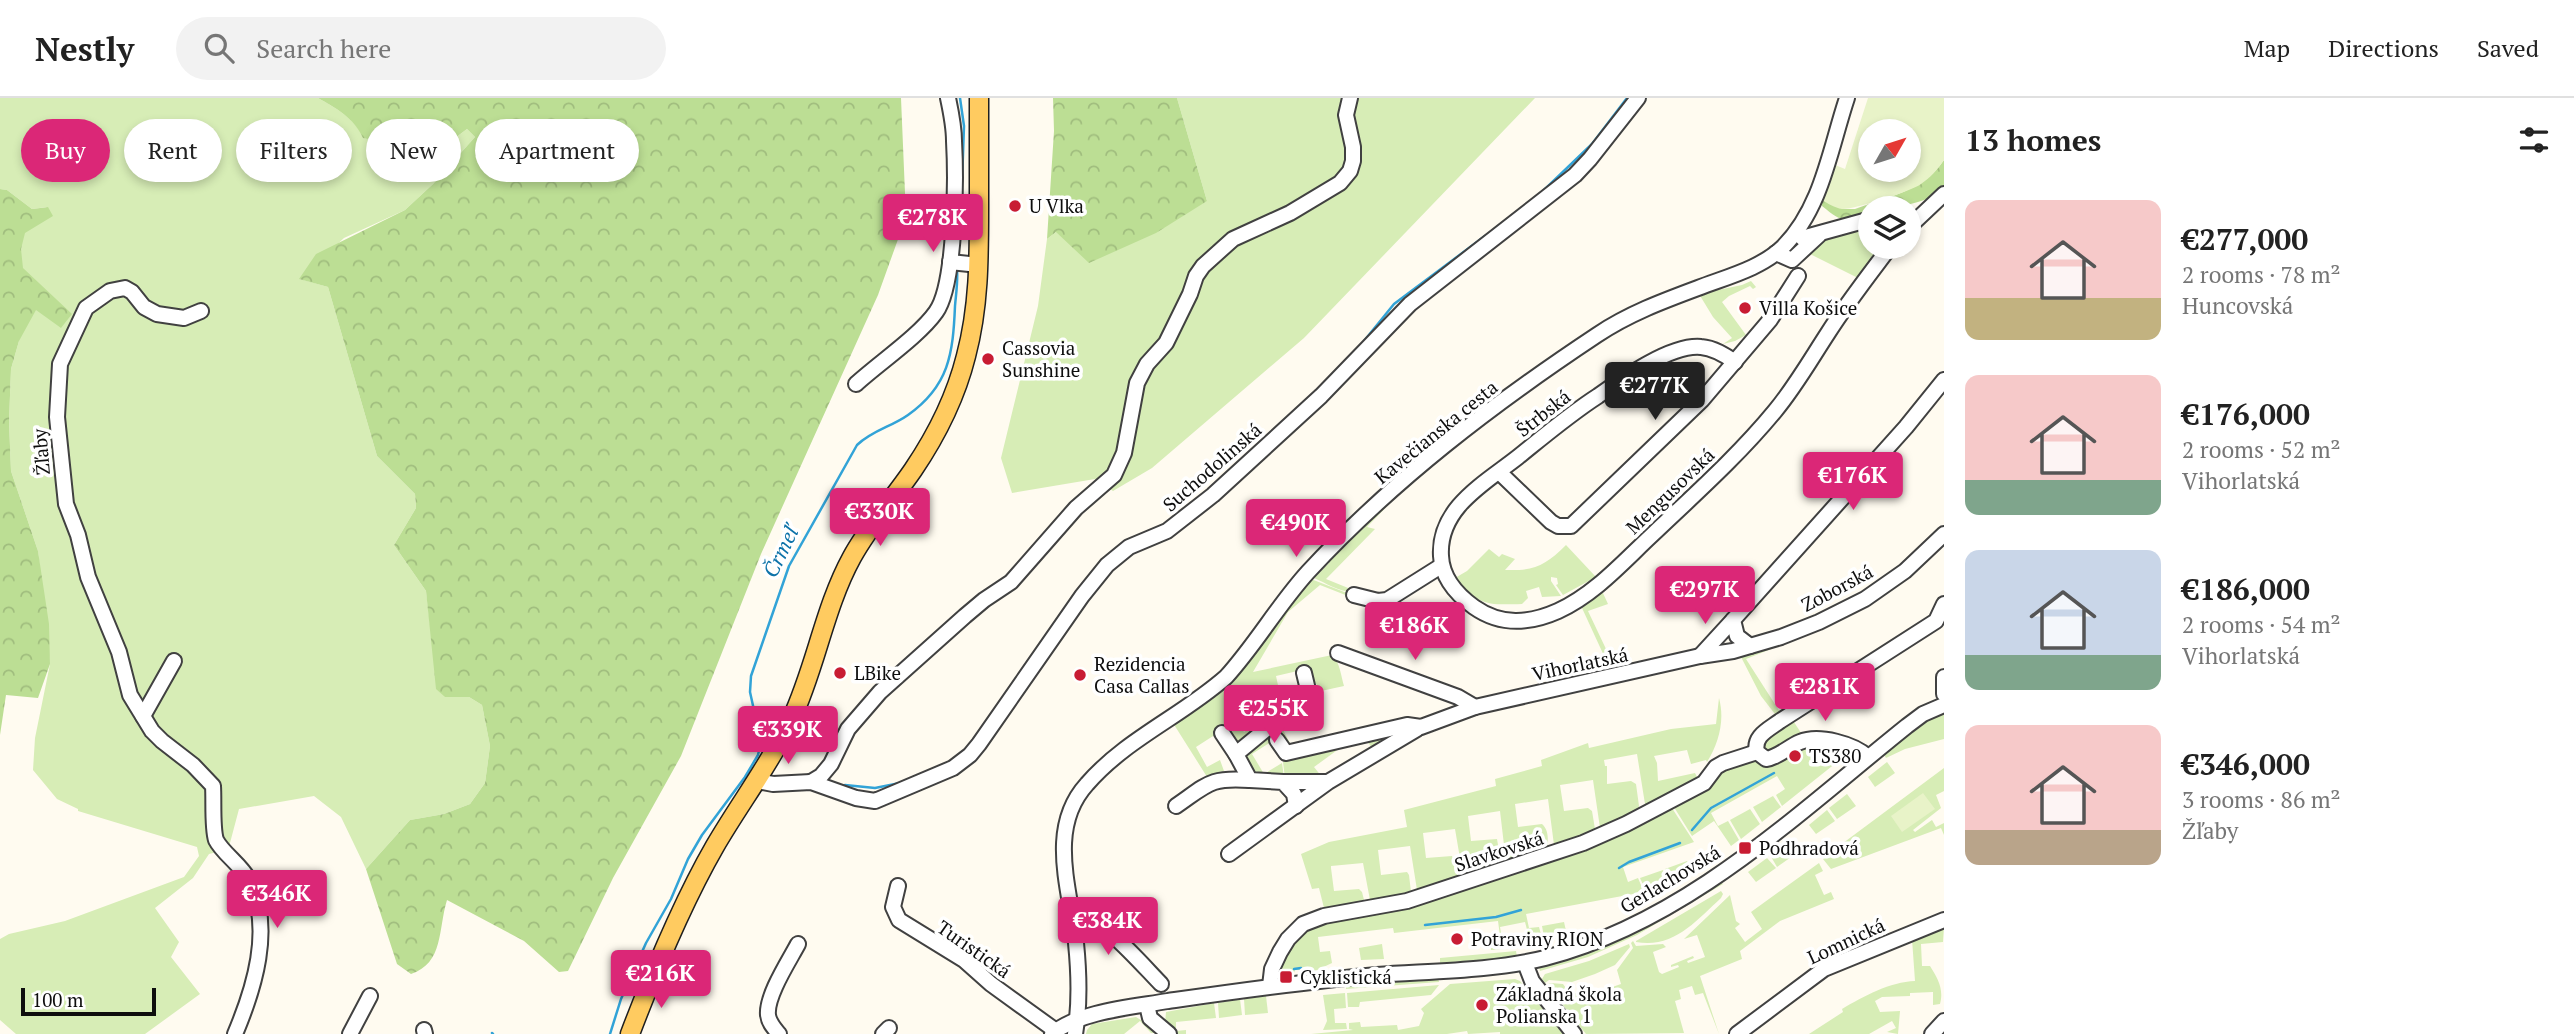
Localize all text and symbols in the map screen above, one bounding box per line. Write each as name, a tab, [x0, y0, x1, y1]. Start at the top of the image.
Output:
search box	[176, 17, 666, 80]
text: Nestly	[35, 27, 134, 70]
icon: search	[200, 29, 238, 67]
text: Search here	[256, 31, 391, 65]
text: Map	[2244, 32, 2290, 64]
text: Directions	[2328, 32, 2439, 64]
text: Saved	[2477, 32, 2539, 64]
chip: Buy	[21, 119, 110, 182]
chip: Rent	[124, 119, 222, 182]
chip: Filters	[236, 119, 352, 182]
chip: New	[366, 119, 461, 182]
chip: Apartment	[475, 119, 639, 182]
north arrow	[1858, 119, 1922, 182]
map controls	[1858, 119, 1921, 259]
text: 13 homes	[1965, 120, 2101, 160]
icon: filters	[2515, 121, 2553, 159]
place label: U Vlka	[1029, 193, 1084, 218]
pin: €278K	[884, 194, 982, 254]
button: layers	[1858, 196, 1921, 259]
marker: U Vlka	[1007, 198, 1023, 214]
text: €278K	[899, 201, 967, 232]
text: €277,000	[2182, 219, 2308, 259]
icon: home	[2021, 228, 2105, 312]
text: 2 rooms · 78 m²	[2182, 259, 2341, 290]
text: Huncovská	[2182, 290, 2293, 321]
place label: Villa Košice	[1759, 295, 1857, 320]
marker: Villa Košice	[1737, 300, 1753, 316]
place label: Cassovia Sunshine	[1002, 335, 1080, 382]
marker: Cassovia Sunshine	[980, 351, 996, 367]
pin: €277K	[1606, 362, 1704, 422]
text: €277K	[1621, 369, 1689, 400]
street label: Kavečianska cesta	[1369, 374, 1503, 489]
street label: Štrbská	[1510, 383, 1575, 442]
text: €176,000	[2182, 394, 2310, 434]
icon: home	[2021, 403, 2105, 487]
street label: Suchodolinská	[1157, 417, 1267, 516]
street label: Žľaby	[26, 427, 55, 476]
text: 2 rooms · 52 m²	[2182, 434, 2341, 465]
street label: Mengusovská	[1620, 442, 1720, 539]
pin: €176K	[1804, 452, 1902, 512]
text: €176K	[1819, 459, 1887, 490]
text: Vihorlatská	[2182, 465, 2300, 496]
pin: €330K	[831, 489, 929, 548]
text: €330K	[846, 495, 914, 526]
pin: €490K	[1247, 500, 1345, 559]
text: €490K	[1262, 506, 1330, 537]
water label: Črmeľ	[756, 518, 806, 582]
street label: Zoborská	[1797, 558, 1877, 617]
pin: €297K	[1656, 566, 1754, 626]
text: €186,000	[2182, 569, 2310, 609]
text: €297K	[1671, 573, 1739, 604]
icon: home	[2021, 578, 2105, 662]
pin: €186K	[1366, 602, 1464, 662]
text: €186K	[1381, 609, 1449, 640]
text: 2 rooms · 54 m²	[2182, 609, 2341, 640]
text: Vihorlatská	[2182, 640, 2300, 671]
street label: Vihorlatská	[1530, 641, 1631, 686]
place label: Rezidencia Casa Callas	[1094, 651, 1189, 698]
place label: LBike	[854, 660, 901, 685]
pin: €281K	[1776, 664, 1874, 723]
marker: LBike	[832, 665, 848, 681]
marker: Rezidencia Casa Callas	[1072, 667, 1088, 683]
text: €281K	[1791, 670, 1859, 701]
pin: €255K	[1225, 686, 1323, 745]
text: €255K	[1240, 692, 1308, 723]
pin: €339K	[739, 706, 837, 766]
text: €339K	[754, 713, 822, 744]
place label: TS380	[1809, 743, 1861, 768]
text: €346,000	[2182, 744, 2310, 784]
marker: TS380	[1787, 748, 1803, 764]
icon: home	[2021, 753, 2105, 837]
text: 3 rooms · 86 m²	[2182, 784, 2341, 815]
text: Žľaby	[2182, 815, 2238, 846]
street label: Slavkovská	[1451, 824, 1547, 877]
place label: Podhradová	[1759, 835, 1859, 860]
street label: Gerlachovská	[1615, 839, 1725, 918]
marker: Podhradová	[1737, 840, 1753, 856]
pin: €346K	[228, 870, 326, 930]
text: €346K	[243, 877, 311, 908]
pin: €384K	[1059, 898, 1157, 957]
text: €384K	[1074, 904, 1142, 935]
street label: Lomnická	[1803, 912, 1889, 969]
street label: Turistická	[933, 914, 1016, 983]
place label: Potraviny RION	[1471, 926, 1604, 951]
marker: Potraviny RION	[1449, 931, 1465, 947]
pin: €216K	[612, 950, 710, 1010]
text: €216K	[627, 957, 695, 988]
place label: Cyklistická	[1300, 964, 1392, 989]
marker: Cyklistická	[1278, 969, 1294, 985]
place label: Základná škola Polianska 1	[1496, 981, 1622, 1028]
scale bar	[21, 985, 156, 1017]
text: 100 m	[32, 987, 83, 1012]
marker: Základná škola Polianska 1	[1474, 997, 1490, 1013]

